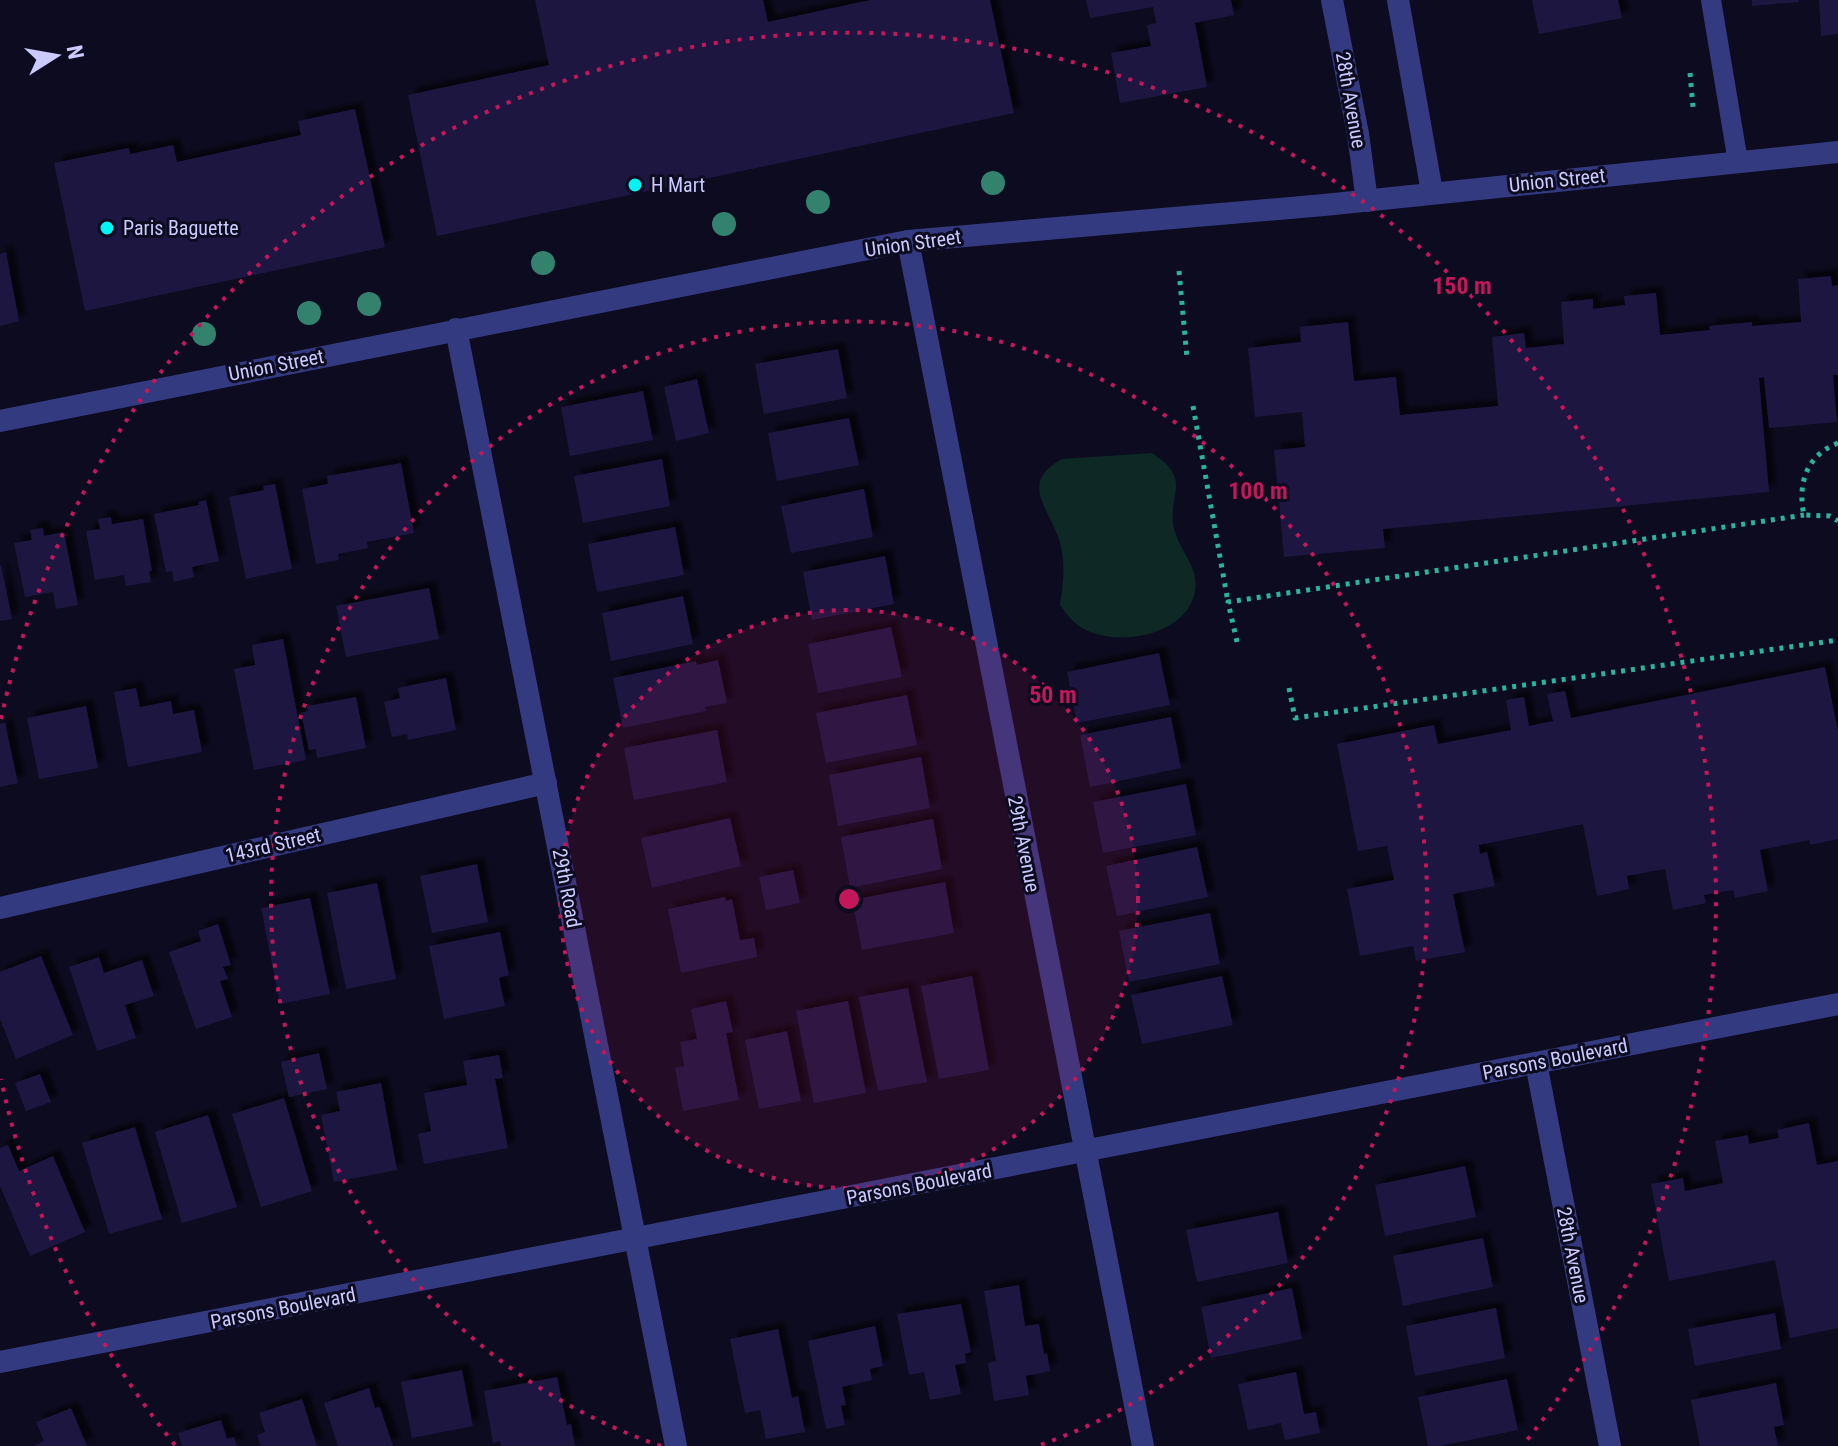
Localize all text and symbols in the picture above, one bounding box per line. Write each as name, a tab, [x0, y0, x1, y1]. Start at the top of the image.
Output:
north arrow	[16, 16, 96, 96]
text: N	[62, 43, 89, 61]
street label: 28th Avenue	[1331, 50, 1371, 150]
street label: Union Street	[1508, 163, 1606, 197]
place label: H Mart	[651, 173, 705, 197]
marker: H Mart	[626, 176, 644, 194]
place label: Paris Baguette	[123, 216, 239, 240]
marker: Paris Baguette	[98, 219, 116, 237]
street label: Union Street	[863, 224, 963, 262]
text: 150 m	[1432, 272, 1492, 300]
street label: Union Street	[226, 344, 326, 386]
text: 100 m	[1228, 477, 1288, 505]
text: 50 m	[1029, 681, 1077, 709]
street label: 29th Avenue	[1003, 794, 1045, 894]
street label: 143rd Street	[223, 822, 323, 868]
street label: 29th Road	[548, 846, 586, 930]
centre of rings	[835, 885, 863, 913]
street label: Parsons Boulevard	[1480, 1033, 1630, 1085]
street label: Parsons Boulevard	[844, 1158, 994, 1210]
street label: 28th Avenue	[1552, 1205, 1594, 1305]
street label: Parsons Boulevard	[208, 1282, 358, 1334]

